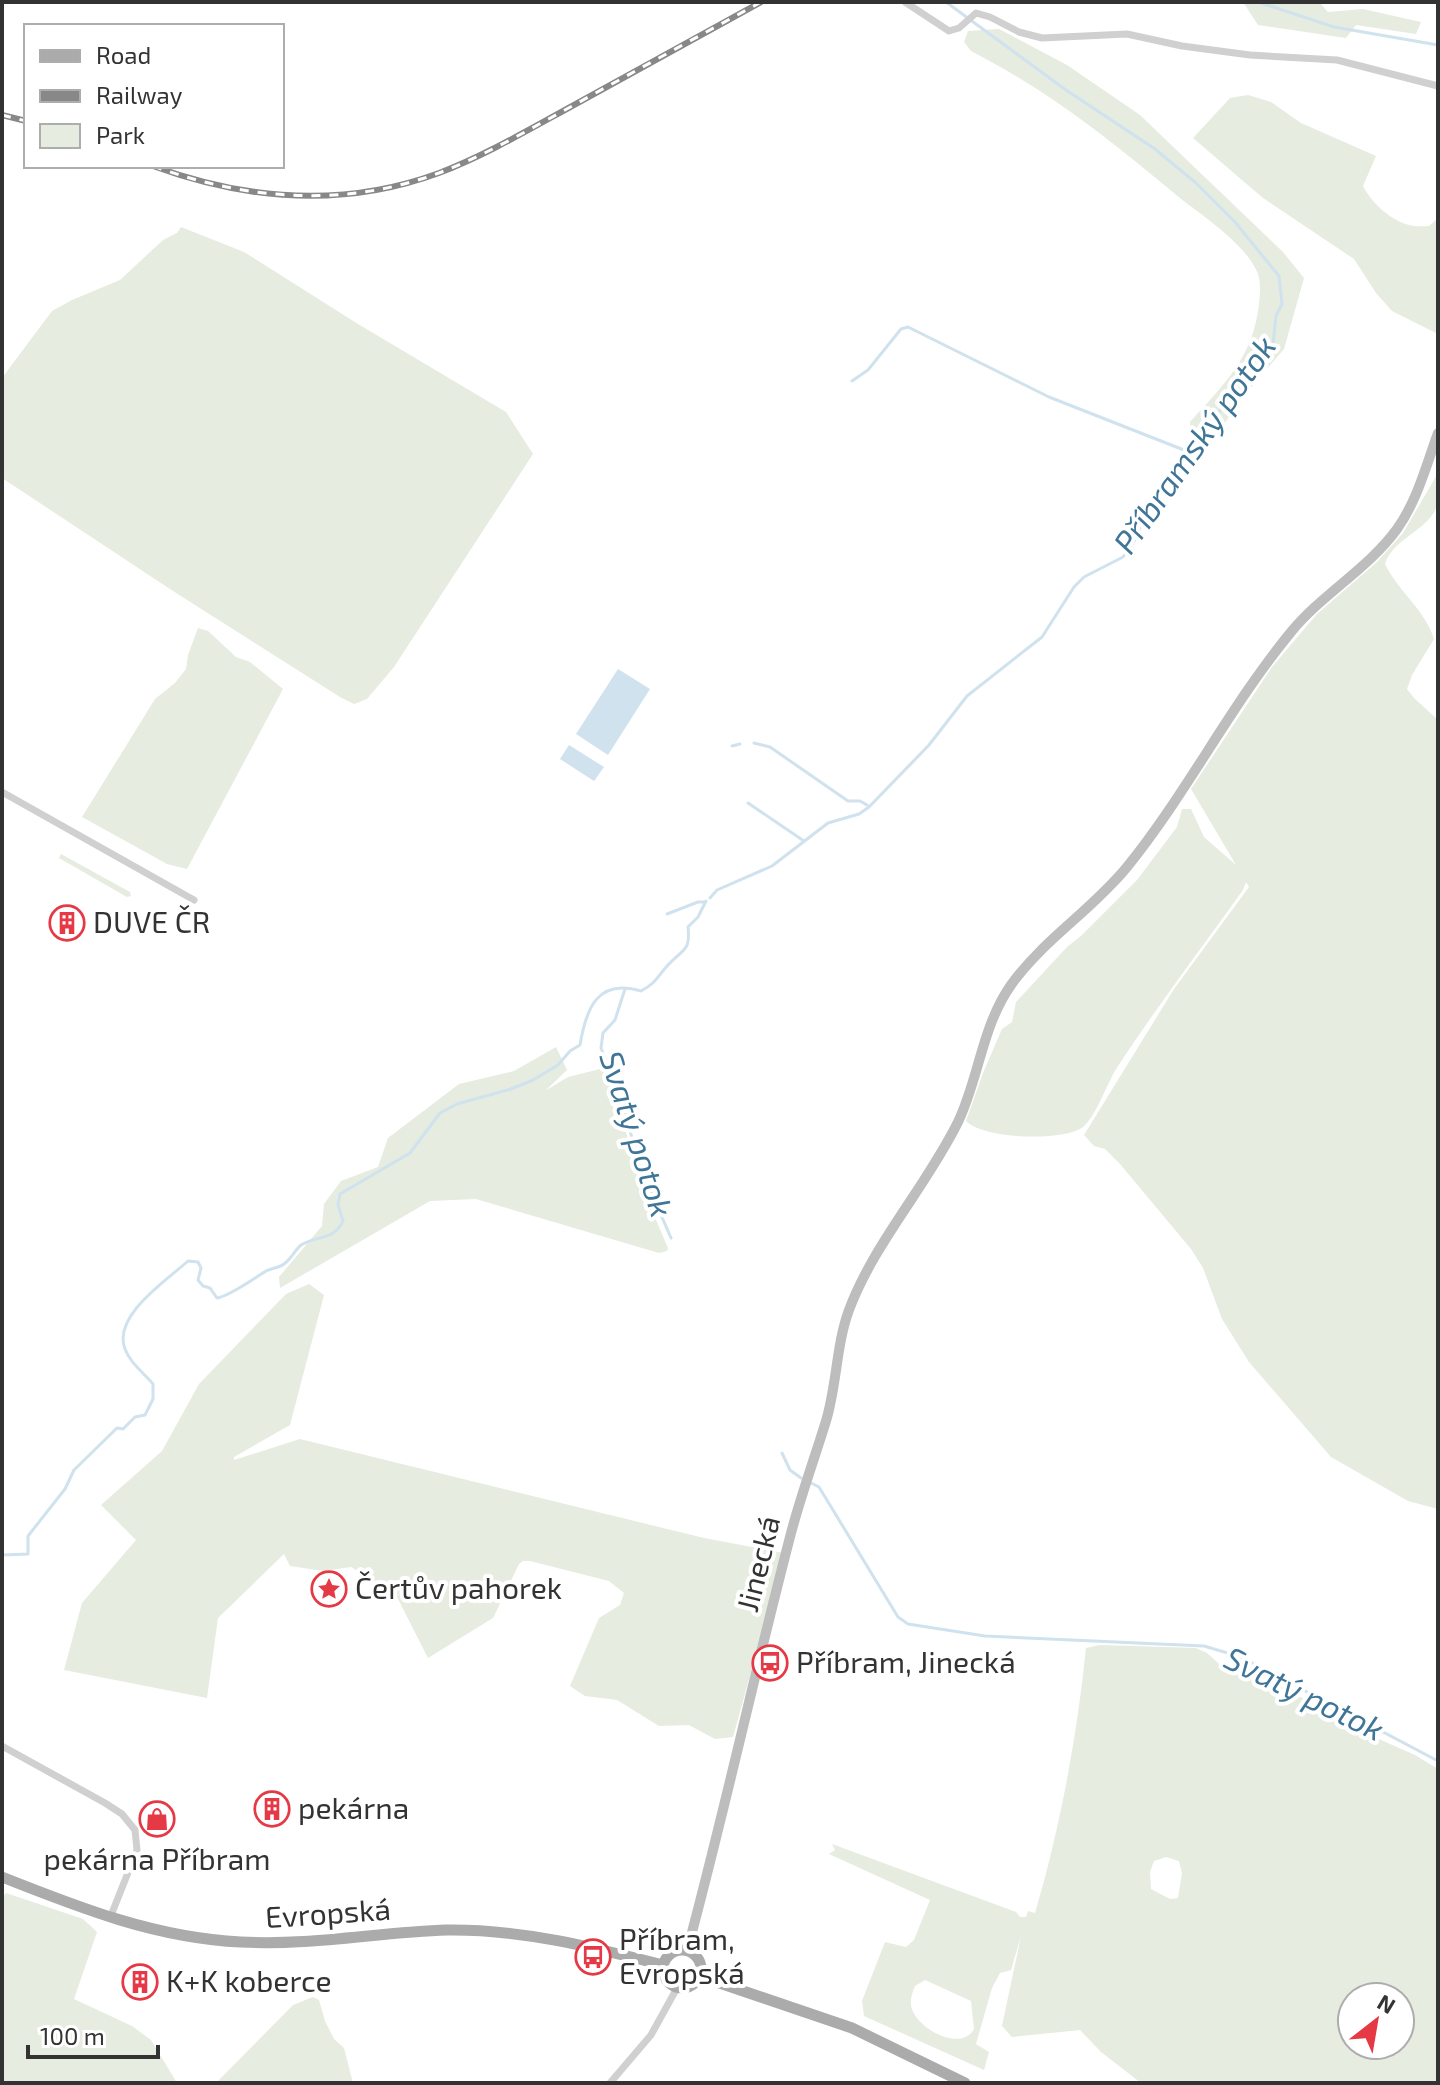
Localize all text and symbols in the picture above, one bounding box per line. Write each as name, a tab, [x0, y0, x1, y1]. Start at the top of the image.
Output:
legend	[24, 24, 284, 168]
text: Road	[96, 40, 151, 69]
text: Railway	[96, 80, 183, 109]
text: Park	[96, 120, 145, 149]
water label: Příbramský potok	[1104, 328, 1283, 560]
place label: DUVE ČR	[93, 903, 210, 939]
building icon: DUVE ČR	[48, 904, 86, 942]
water label: Svatý potok	[592, 1045, 683, 1222]
street label: Jinecká	[728, 1512, 786, 1615]
place label: Čertův pahorek	[355, 1569, 562, 1605]
place icon: Čertův pahorek	[310, 1570, 348, 1608]
water label: Svatý potok	[1219, 1637, 1391, 1748]
place label: Příbram, Jinecká	[796, 1643, 1016, 1679]
bus stop icon: Příbram, Jinecká	[751, 1644, 789, 1682]
place label: pekárna	[298, 1789, 409, 1825]
building icon: pekárna	[253, 1790, 291, 1828]
shop icon: pekárna Příbram	[138, 1800, 176, 1838]
place label: pekárna Příbram	[44, 1840, 270, 1876]
street label: Evropská	[264, 1890, 392, 1934]
place label: Příbram, Evropská	[619, 1920, 745, 1990]
bus stop icon: Příbram, Evropská	[574, 1938, 612, 1976]
place label: K+K koberce	[166, 1962, 332, 1998]
building icon: K+K koberce	[121, 1963, 159, 2001]
north arrow	[1336, 1981, 1416, 2061]
text: N	[1373, 1988, 1400, 2018]
scale bar	[28, 2009, 158, 2059]
text: 100 m	[40, 2021, 105, 2050]

